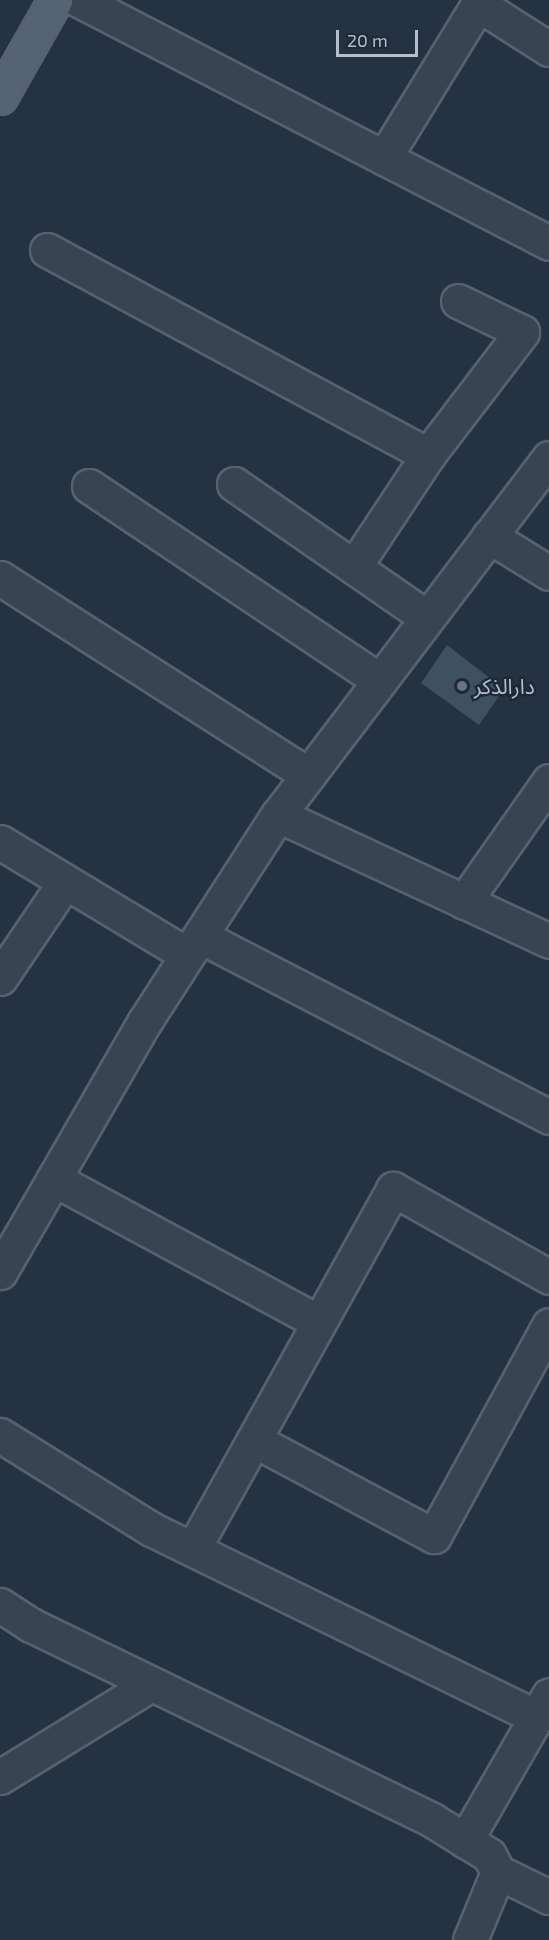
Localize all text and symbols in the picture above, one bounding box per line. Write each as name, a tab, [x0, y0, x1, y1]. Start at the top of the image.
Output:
scale bar	[339, 18, 422, 56]
text: 20 m	[347, 29, 388, 51]
place label: دارالذکر	[474, 673, 535, 699]
marker: دارالذکر	[455, 679, 469, 693]

